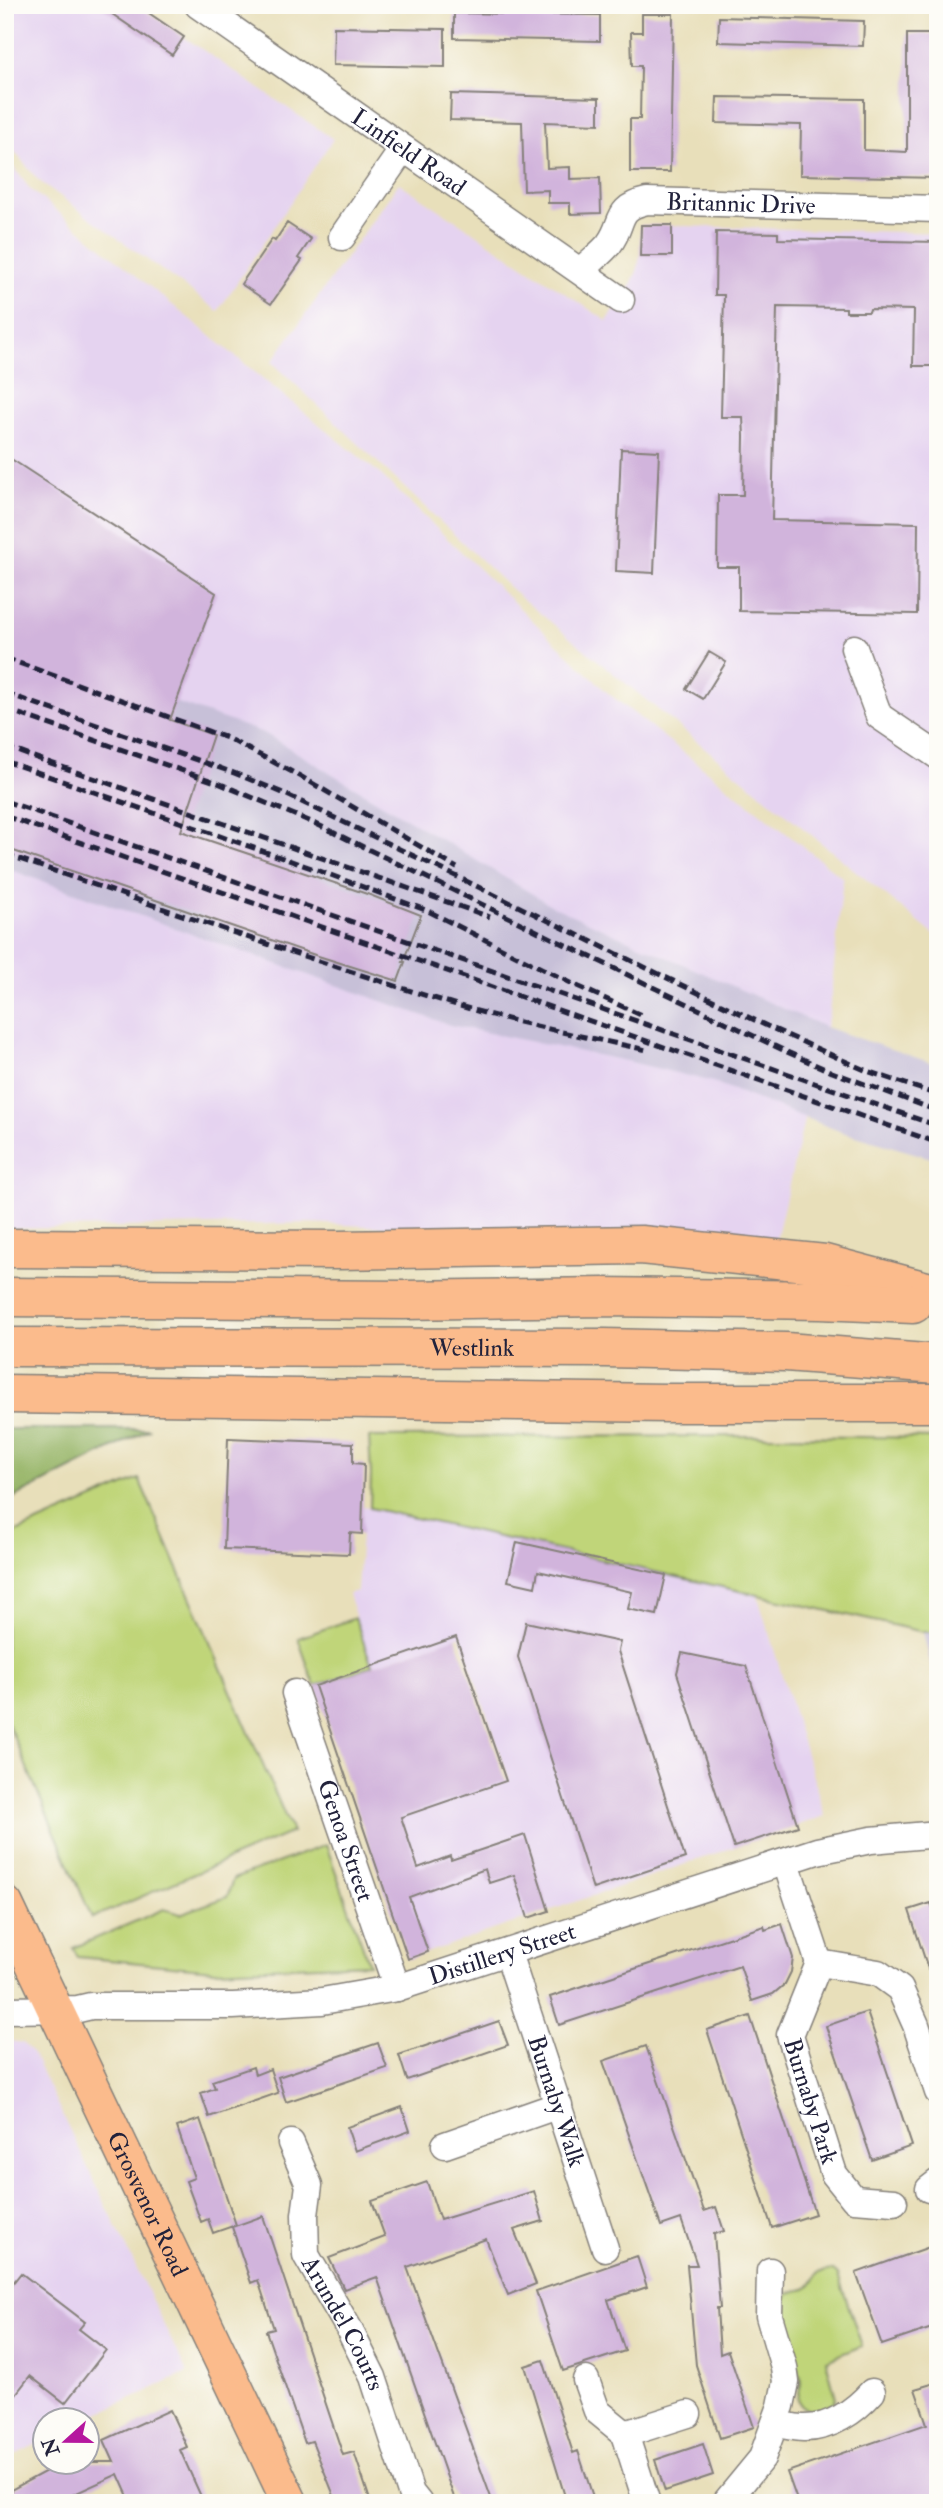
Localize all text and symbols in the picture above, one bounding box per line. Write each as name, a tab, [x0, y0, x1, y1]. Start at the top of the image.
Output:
street label: Linfield Road	[345, 102, 472, 203]
street label: Britannic Drive	[666, 187, 816, 222]
street label: Westlink	[429, 1333, 515, 1364]
street label: Genoa Street	[310, 1776, 381, 1906]
street label: Distillery Street	[425, 1916, 580, 1993]
street label: Burnaby Walk	[520, 2032, 592, 2171]
street label: Burnaby Park	[776, 2034, 845, 2169]
street label: Grosvenor Road	[99, 2126, 195, 2282]
street label: Arundel Courts	[294, 2250, 391, 2394]
north arrow	[32, 2406, 102, 2476]
text: N	[36, 2434, 66, 2460]

